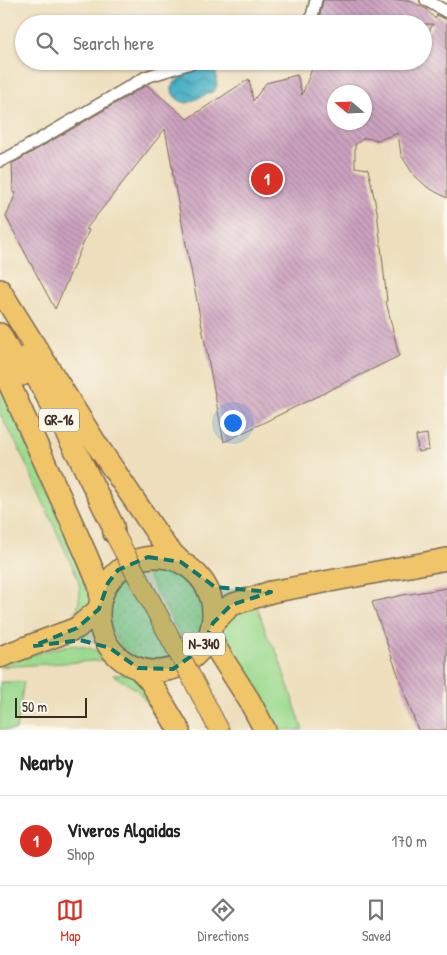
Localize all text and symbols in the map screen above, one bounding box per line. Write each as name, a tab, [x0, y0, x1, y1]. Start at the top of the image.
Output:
search box	[15, 15, 432, 70]
icon: search	[33, 29, 61, 57]
text: Search here	[73, 30, 154, 56]
north arrow	[327, 85, 372, 130]
pin: 1	[251, 160, 283, 198]
road number: GR-16	[39, 408, 79, 432]
your location	[220, 410, 246, 436]
road number: N-340	[183, 633, 225, 656]
scale bar	[15, 695, 88, 718]
text: 50 m	[22, 697, 47, 716]
text: Nearby	[20, 748, 73, 777]
text: Viveros Algaidas	[67, 817, 180, 843]
text: 1	[33, 830, 39, 852]
text: 170 m	[392, 830, 427, 852]
text: Shop	[67, 843, 94, 865]
tab: Map	[56, 896, 84, 945]
tab: Directions	[197, 896, 249, 945]
tab: Saved	[362, 896, 391, 945]

